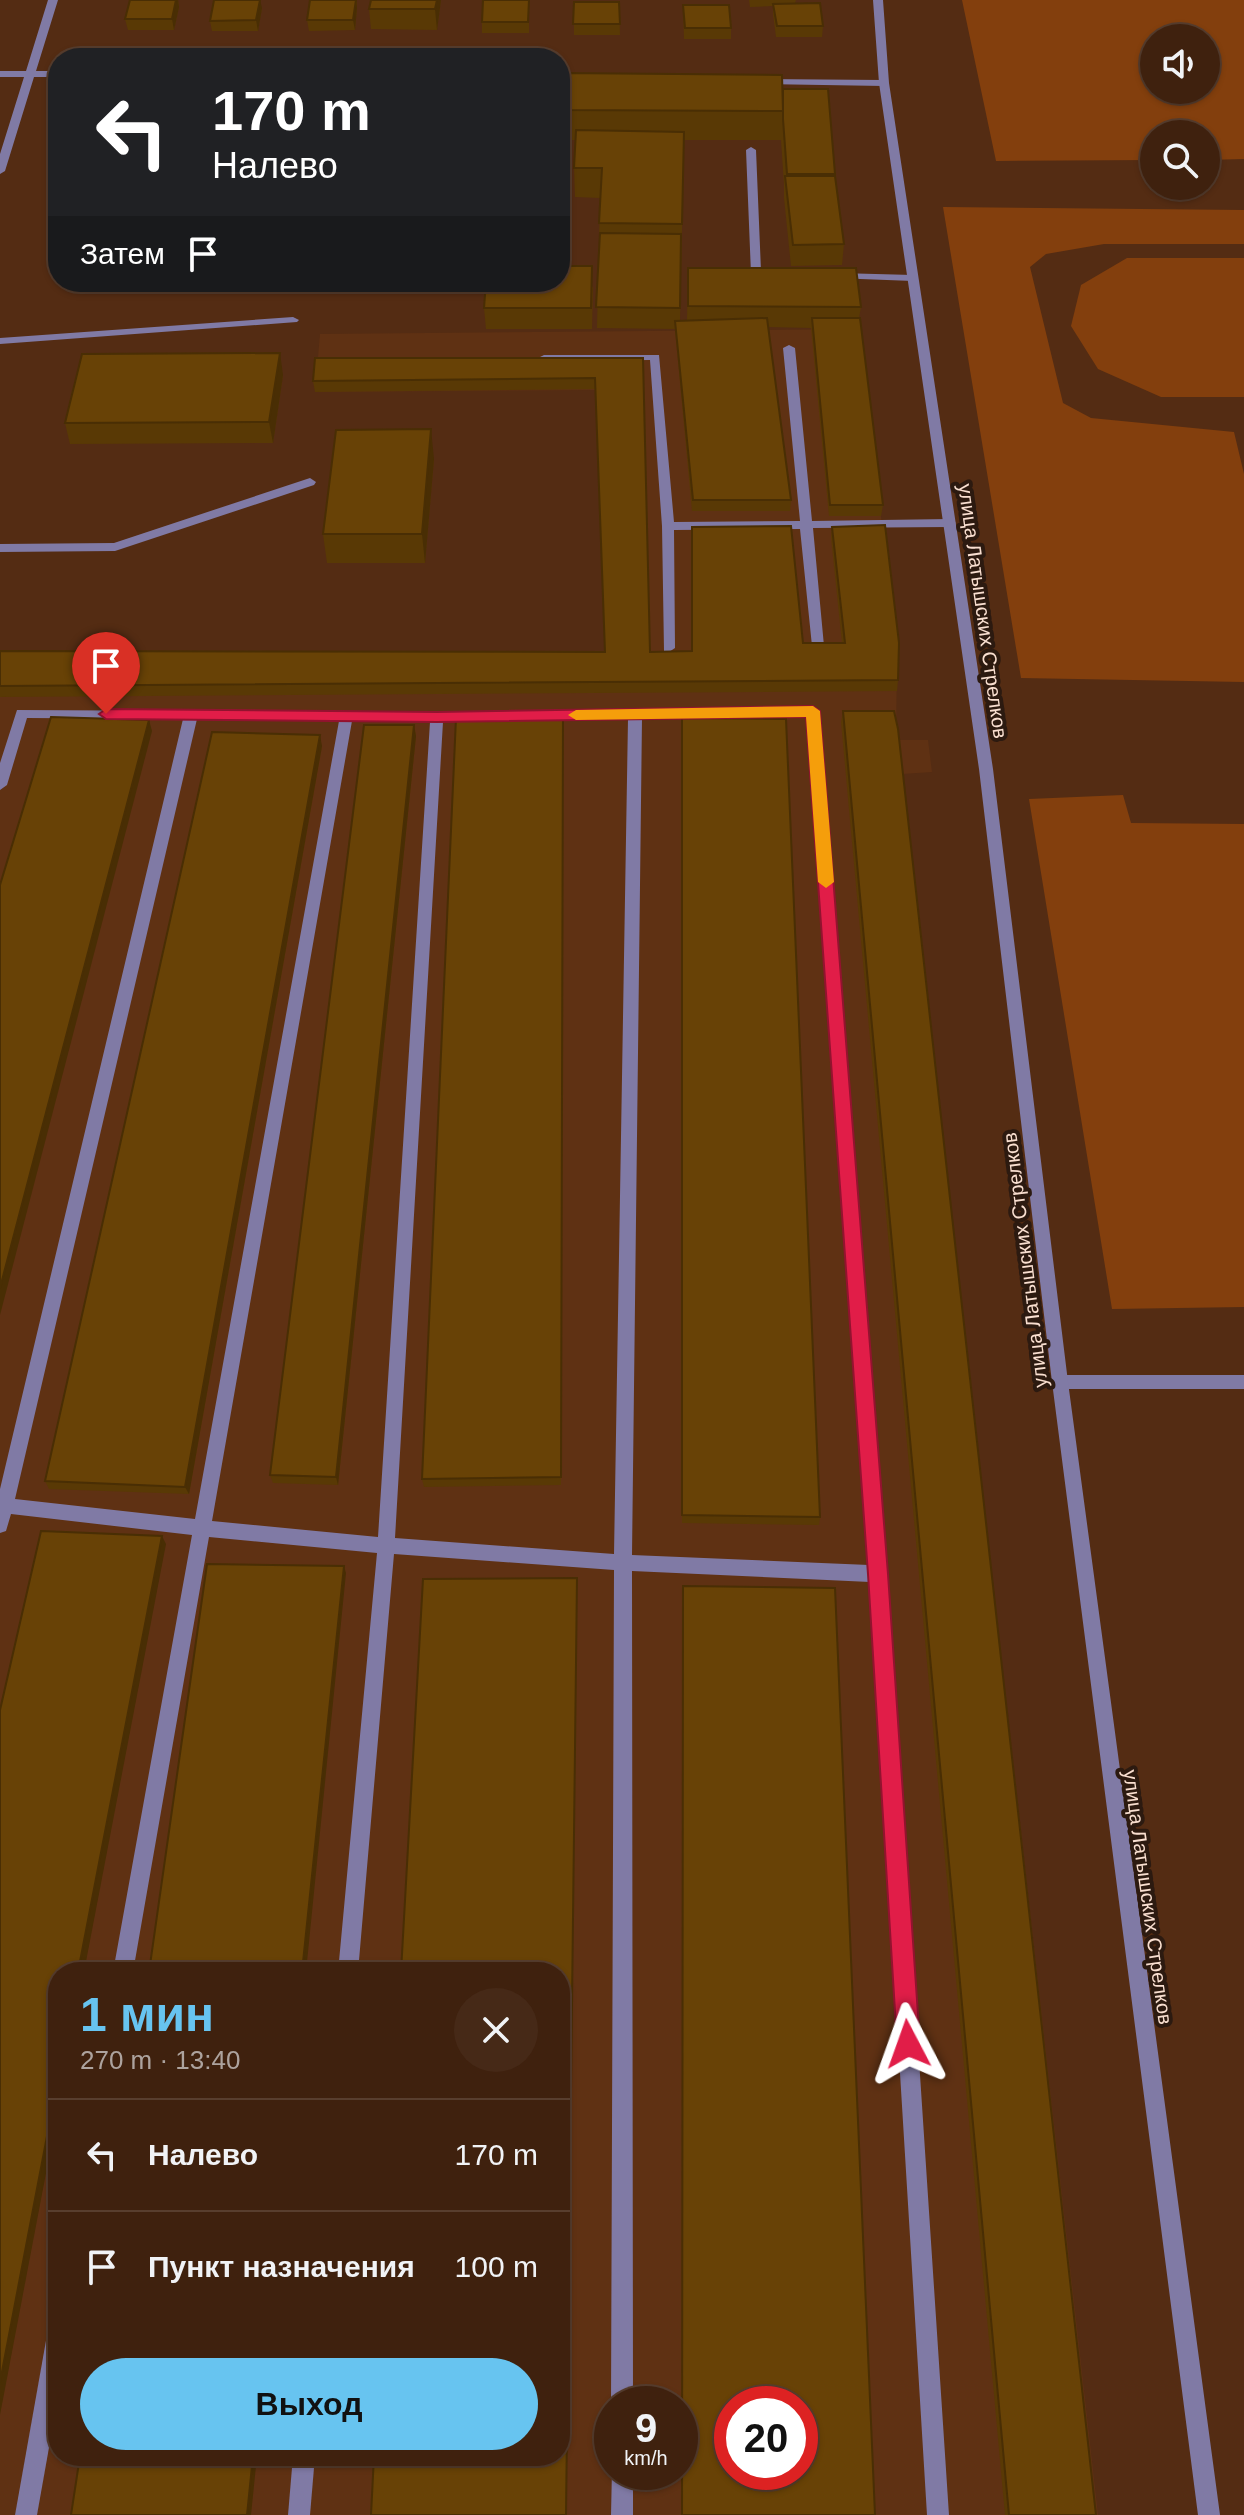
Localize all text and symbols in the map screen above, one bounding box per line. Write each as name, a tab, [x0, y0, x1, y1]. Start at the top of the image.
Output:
map controls	[1140, 24, 1220, 200]
button: sound	[1140, 24, 1220, 104]
text: 170 m	[212, 79, 371, 142]
icon: left	[80, 80, 184, 184]
button: search	[1140, 120, 1220, 200]
text: Налево	[212, 145, 338, 186]
icon: arrive	[181, 232, 225, 276]
text: Затем	[80, 237, 165, 270]
street label: улица Латышских Стрелков	[954, 482, 1012, 740]
pin	[72, 632, 140, 714]
icon: arrive	[84, 644, 128, 688]
street label: улица Латышских Стрелков	[998, 1131, 1052, 1389]
street label: улица Латышских Стрелков	[1119, 1768, 1177, 2026]
text: 1 мин	[80, 1988, 214, 2041]
button: close	[454, 1988, 538, 2072]
position arrow	[866, 2002, 950, 2086]
text: 270 m · 13:40	[80, 2045, 240, 2075]
icon: left	[80, 2133, 124, 2177]
text: Налево	[148, 2138, 258, 2171]
text: 170 m	[455, 2138, 538, 2171]
icon: arrive	[80, 2245, 124, 2289]
text: Пункт назначения	[148, 2250, 415, 2283]
text: 100 m	[455, 2250, 538, 2283]
button: Выход	[80, 2358, 538, 2450]
speed limit sign: 20	[714, 2386, 818, 2490]
text: 9	[635, 2406, 657, 2450]
text: km/h	[624, 2447, 668, 2469]

